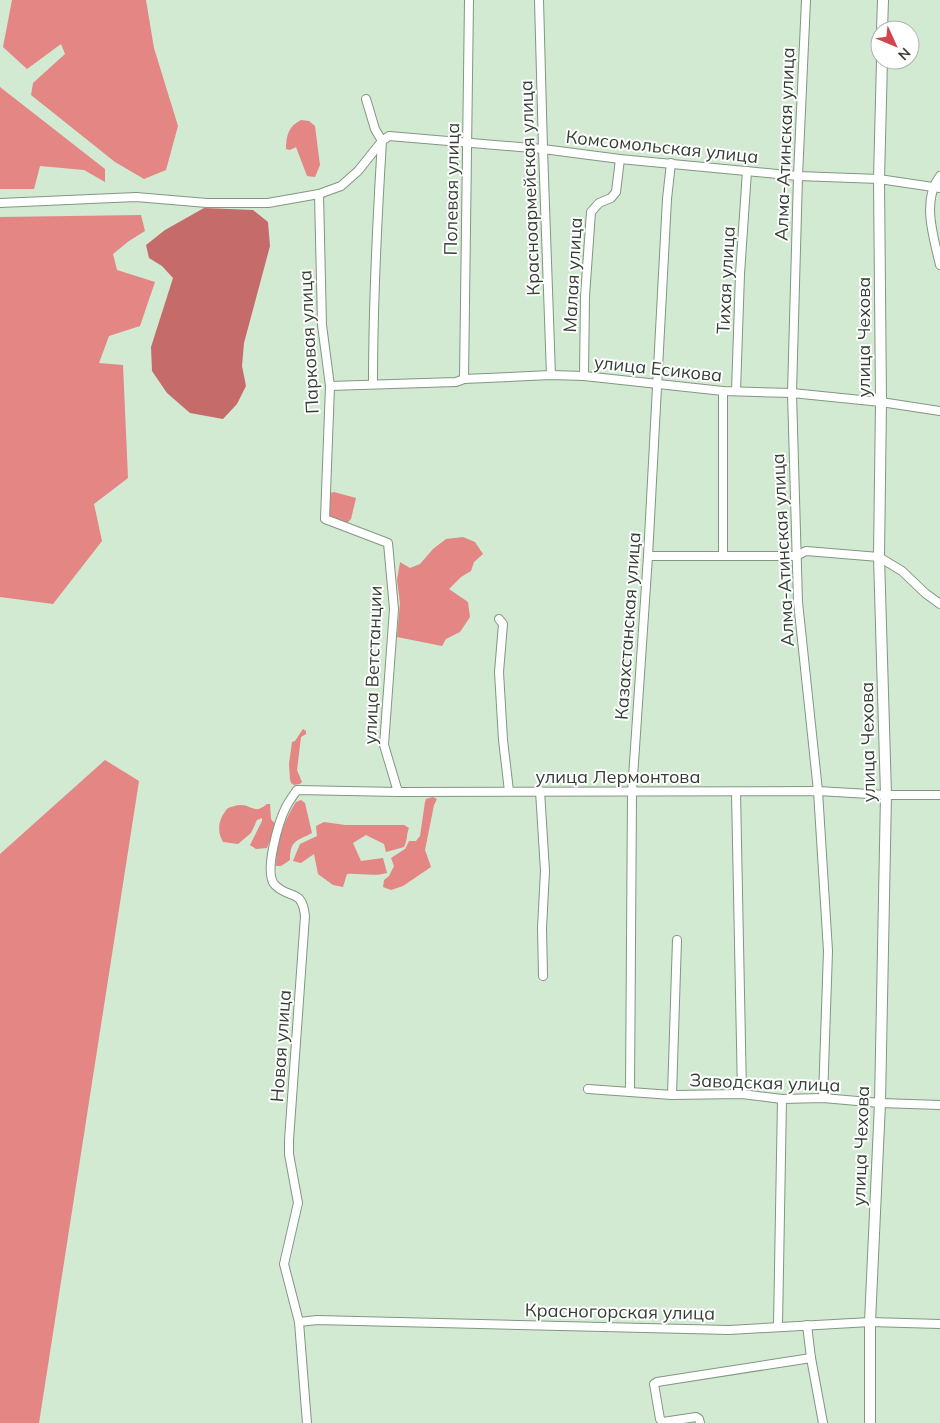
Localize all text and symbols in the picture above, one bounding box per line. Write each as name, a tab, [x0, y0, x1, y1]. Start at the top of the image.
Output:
north arrow	[870, 20, 920, 70]
text: N	[894, 44, 914, 64]
street label: Алма-Атинская улица	[770, 47, 799, 241]
street label: Красноармейская улица	[514, 80, 545, 296]
street label: Полевая улица	[439, 122, 464, 256]
street label: Комсомольская улица	[565, 125, 759, 168]
street label: Малая улица	[558, 217, 587, 333]
street label: Тихая улица	[711, 225, 740, 334]
street label: Парковая улица	[293, 270, 324, 414]
street label: улица Чехова	[852, 277, 875, 397]
street label: улица Есикова	[593, 350, 723, 387]
street label: Алма-Атинская улица	[766, 453, 799, 647]
street label: Казахстанская улица	[609, 531, 646, 721]
street label: улица Ветстанции	[358, 585, 387, 745]
street label: улица Чехова	[855, 682, 880, 802]
street label: улица Лермонтова	[536, 765, 700, 788]
street label: Новая улица	[265, 989, 296, 1103]
street label: Заводская улица	[689, 1068, 841, 1097]
street label: улица Чехова	[847, 1085, 874, 1207]
street label: Красногорская улица	[525, 1298, 715, 1325]

